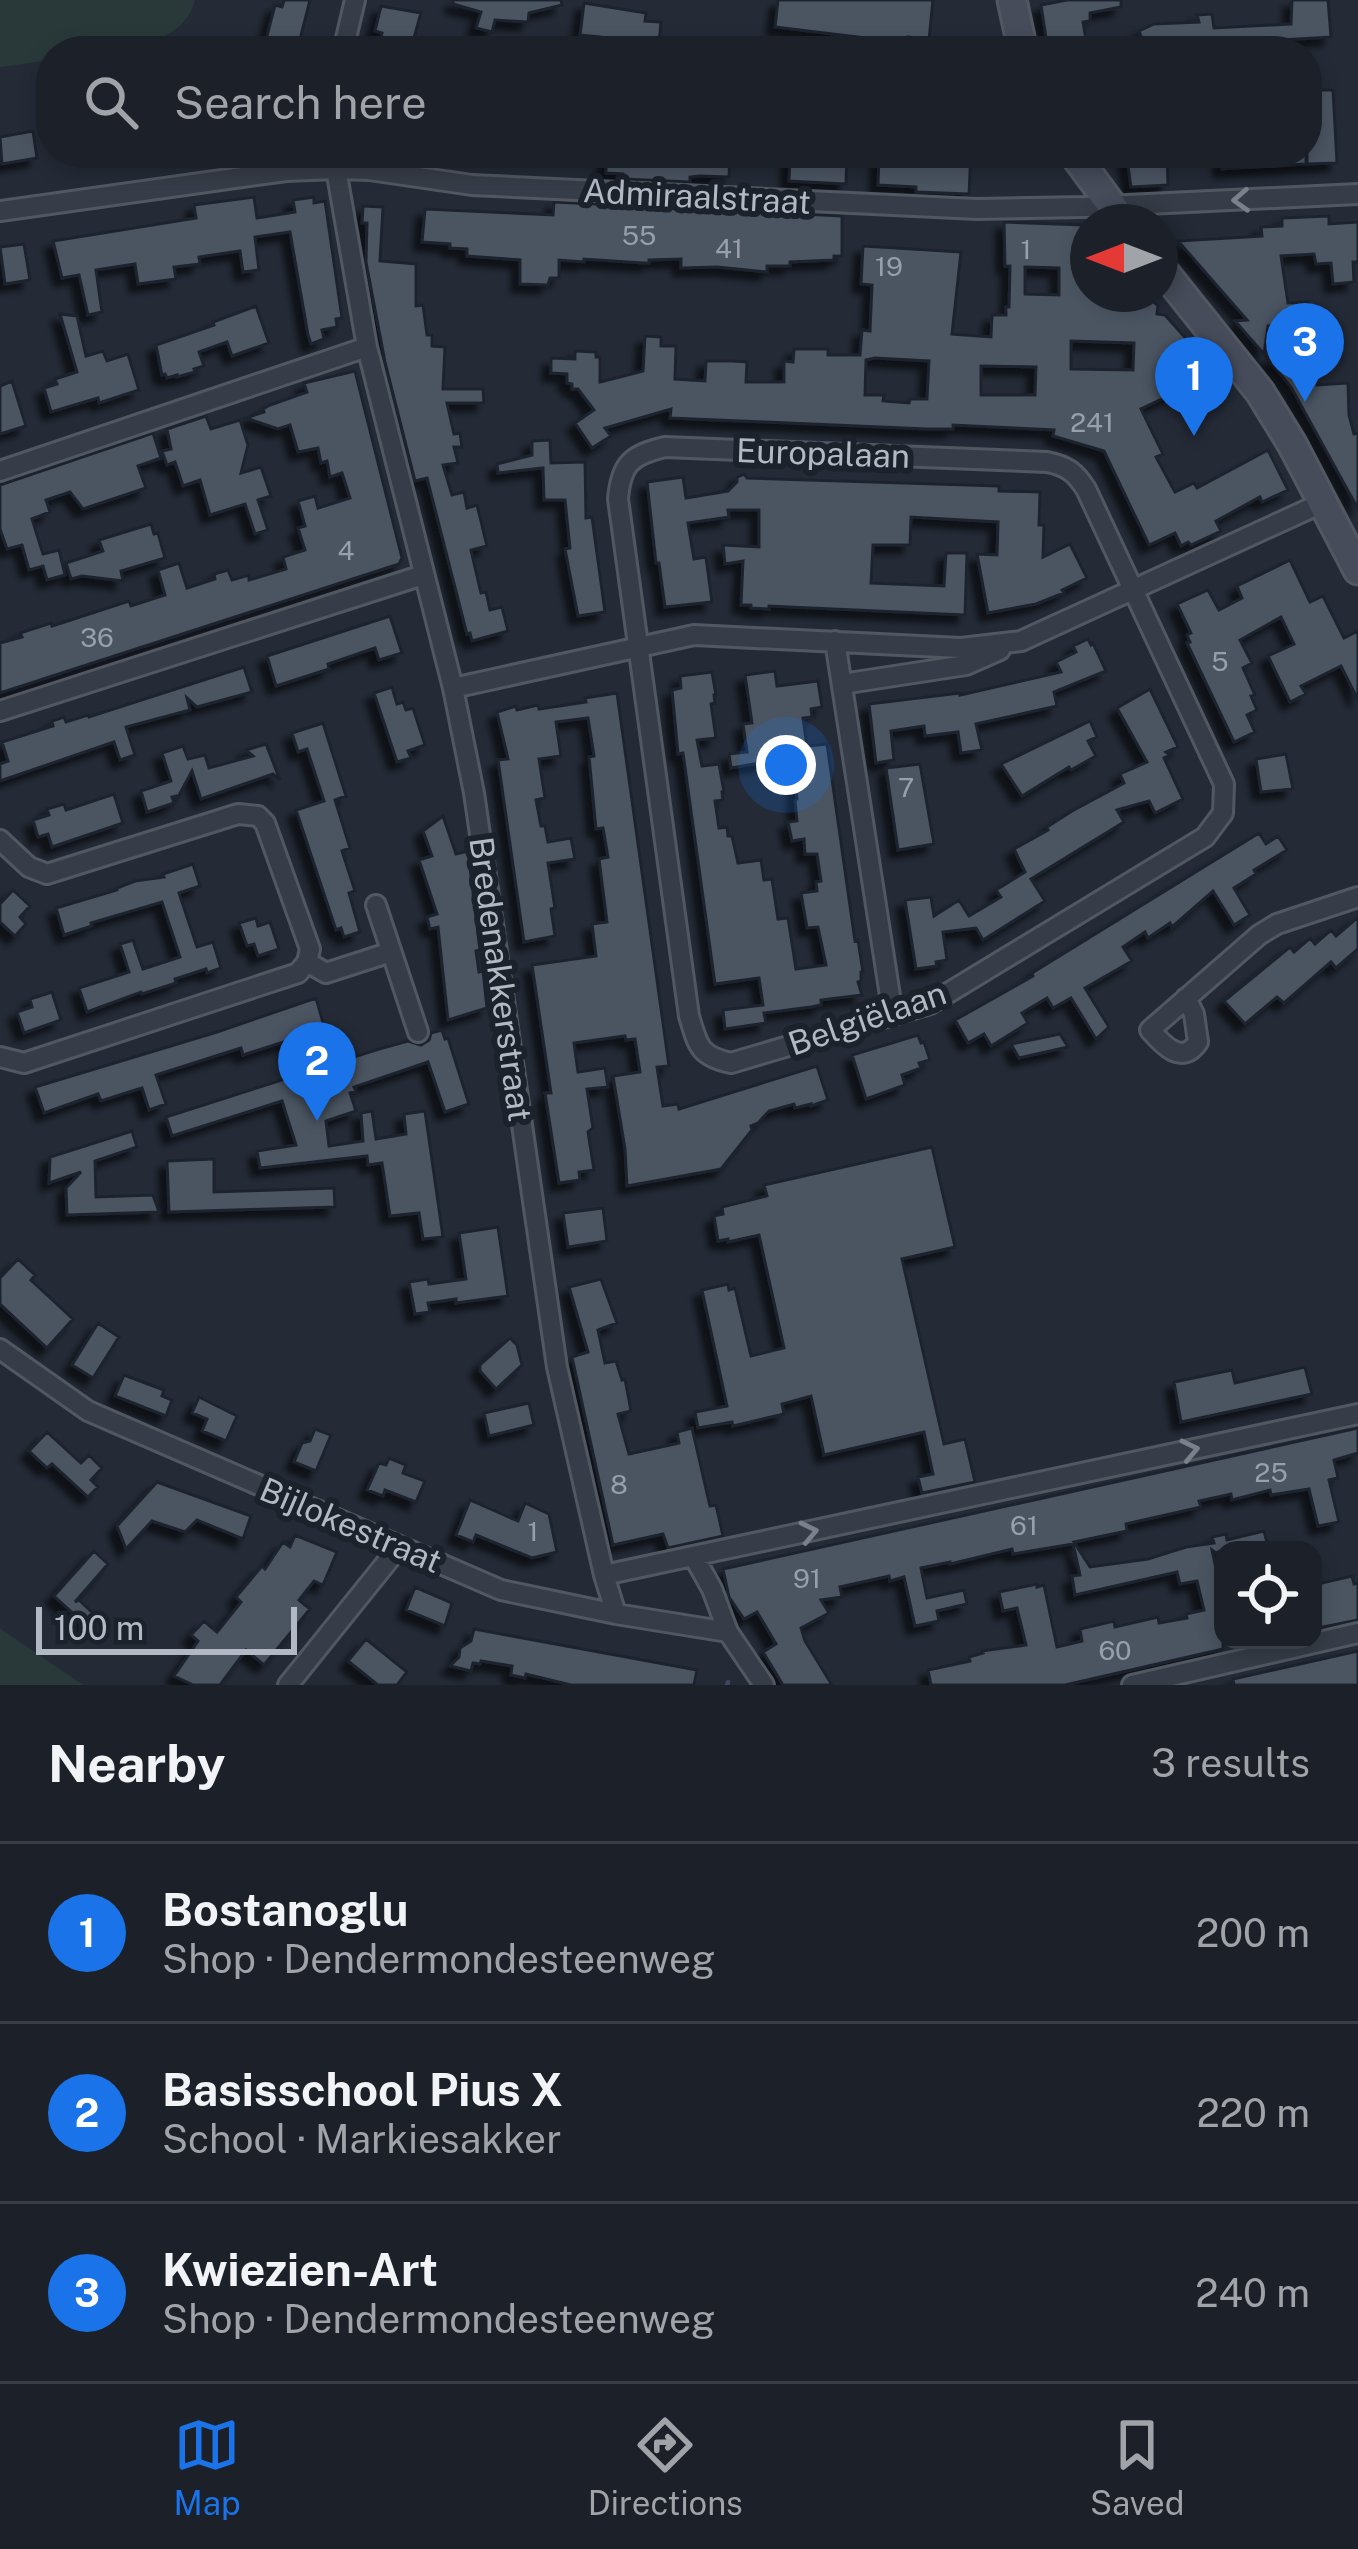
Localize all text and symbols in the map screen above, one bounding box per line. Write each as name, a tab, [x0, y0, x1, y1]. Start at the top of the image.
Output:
search box	[36, 36, 1322, 168]
icon: search	[78, 69, 144, 135]
text: Search here	[174, 76, 427, 129]
street label: Admiraalstraat	[582, 171, 812, 221]
one-way arrow	[1231, 187, 1250, 213]
north arrow	[1070, 204, 1178, 312]
house number: 55	[622, 219, 656, 251]
house number: 41	[715, 232, 743, 264]
house number: 1	[1021, 233, 1032, 265]
house number: 19	[875, 250, 903, 282]
pin: 3	[1266, 303, 1344, 402]
pin: 1	[1155, 337, 1233, 436]
house number: 241	[1070, 406, 1114, 438]
street label: Europalaan	[735, 431, 911, 475]
house number: 4	[338, 534, 355, 566]
house number: 36	[80, 621, 114, 653]
house number: 5	[1211, 645, 1229, 677]
your location	[756, 735, 816, 795]
house number: 7	[898, 771, 914, 803]
street label: Bredenakkerstraat	[462, 834, 540, 1124]
street label: Belgiëlaan	[783, 973, 951, 1063]
pin: 2	[278, 1022, 356, 1121]
one-way arrow	[1180, 1439, 1200, 1464]
house number: 25	[1254, 1456, 1288, 1488]
house number: 8	[610, 1468, 628, 1500]
street label: Bijlokestraat	[255, 1470, 447, 1580]
house number: 61	[1010, 1509, 1038, 1541]
house number: 1	[528, 1515, 539, 1547]
one-way arrow	[798, 1521, 818, 1546]
map controls	[1214, 1541, 1322, 1649]
button: locate	[1214, 1541, 1322, 1649]
house number: 91	[793, 1562, 821, 1594]
scale bar	[36, 1601, 297, 1654]
text: 100 m	[54, 1609, 144, 1647]
house number: 60	[1098, 1634, 1132, 1666]
text: Nearby	[48, 1734, 225, 1793]
text: 3 results	[1151, 1740, 1310, 1786]
text: Bostanoglu	[162, 1883, 408, 1936]
text: 1	[79, 1910, 95, 1956]
text: 200 m	[1196, 1910, 1310, 1956]
text: Shop · Dendermondesteenweg	[162, 1936, 715, 1982]
text: Basisschool Pius X	[162, 2063, 563, 2116]
text: 2	[75, 2090, 99, 2136]
text: 220 m	[1196, 2090, 1310, 2136]
text: School · Markiesakker	[162, 2116, 561, 2162]
text: Kwiezien-Art	[162, 2243, 438, 2296]
text: 3	[74, 2270, 100, 2316]
text: 240 m	[1195, 2270, 1310, 2316]
text: Shop · Dendermondesteenweg	[162, 2296, 715, 2342]
tab: Map	[174, 2412, 241, 2522]
tab: Directions	[588, 2412, 743, 2522]
tab: Saved	[1090, 2412, 1184, 2522]

